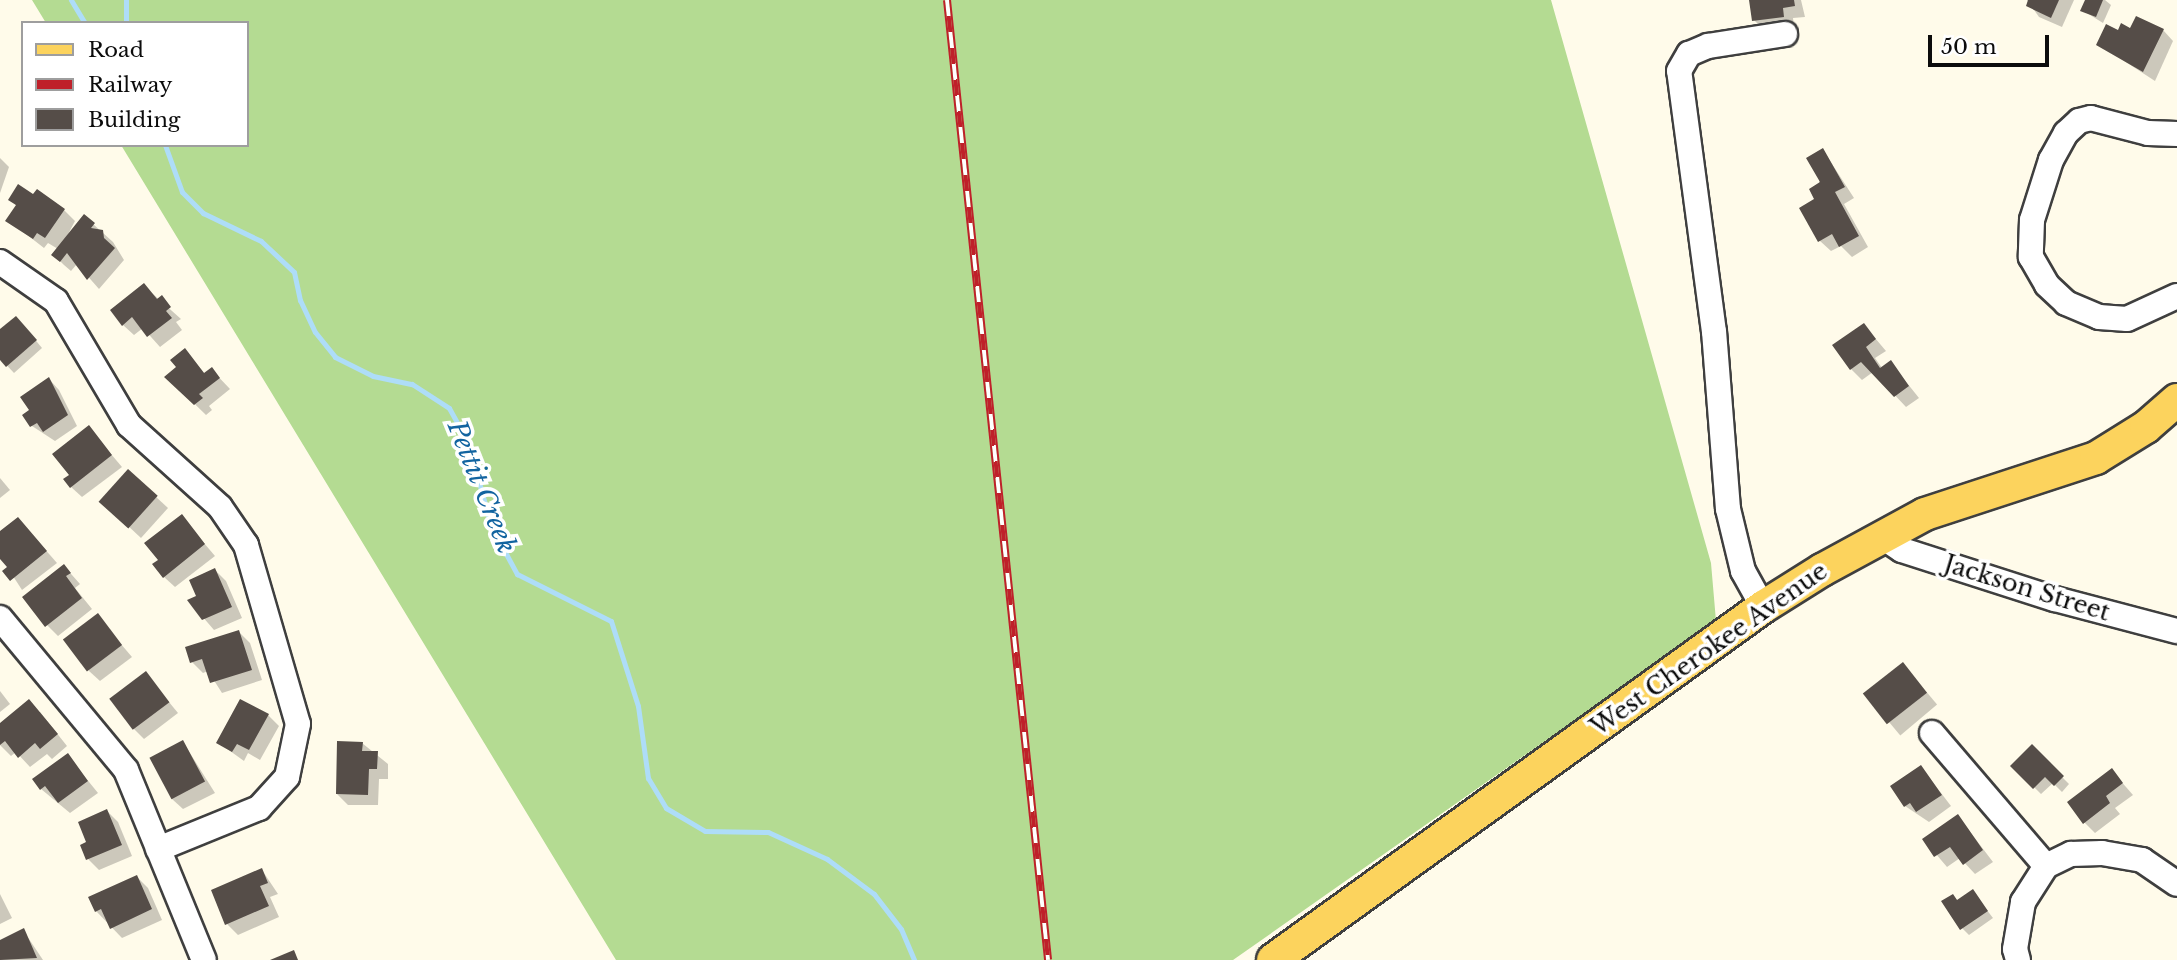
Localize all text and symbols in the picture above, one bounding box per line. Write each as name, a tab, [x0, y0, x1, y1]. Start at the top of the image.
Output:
legend	[21, 21, 248, 147]
scale bar	[1932, 21, 2053, 65]
text: 50 m	[1941, 34, 1996, 60]
text: Road	[88, 37, 144, 63]
text: Railway	[88, 72, 172, 98]
text: Building	[88, 107, 180, 133]
water label: Pettit Creek	[440, 416, 522, 558]
street label: Jackson Street	[1941, 549, 2113, 627]
street label: West Cherokee Avenue	[1585, 556, 1833, 742]

